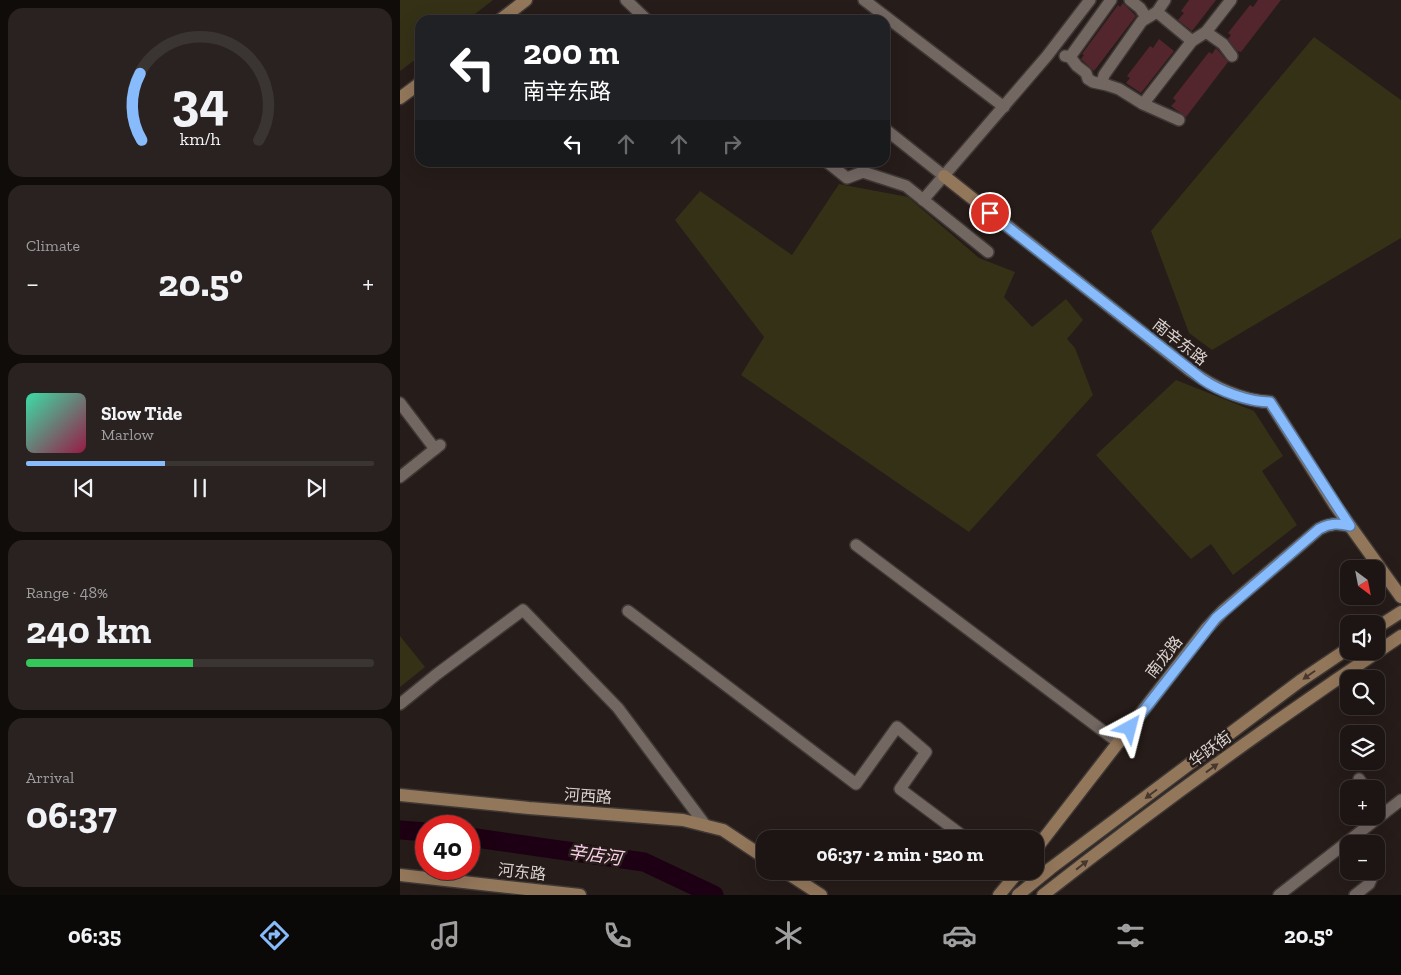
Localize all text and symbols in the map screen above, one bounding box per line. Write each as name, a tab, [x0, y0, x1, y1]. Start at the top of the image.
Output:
text: 200 m	[523, 31, 619, 73]
icon: left	[440, 35, 505, 100]
text: 34	[171, 70, 229, 132]
text: 南辛东路	[523, 78, 611, 105]
text: km/h	[180, 128, 220, 150]
icon: left	[559, 130, 587, 158]
icon: ahead	[612, 130, 640, 158]
icon: ahead	[665, 130, 693, 158]
icon: right	[718, 130, 746, 158]
pin	[969, 192, 1011, 234]
icon: arrive	[976, 199, 1004, 227]
text: Climate	[26, 236, 80, 255]
text: 20.5°	[158, 260, 243, 306]
text: −	[26, 267, 39, 300]
text: +	[362, 267, 374, 300]
street label: 南辛东路	[1149, 315, 1211, 369]
text: Slow Tide	[101, 402, 182, 425]
text: Marlow	[101, 425, 154, 444]
icon: previous	[70, 474, 98, 502]
icon: pause	[186, 474, 214, 502]
icon: next	[302, 474, 330, 502]
north arrow	[1340, 560, 1385, 605]
map controls	[1340, 560, 1385, 880]
text: Range · 48%	[26, 583, 108, 602]
text: 240 km	[26, 607, 151, 653]
button: sound	[1340, 615, 1385, 660]
street label: 南龙路	[1142, 632, 1186, 682]
one-way arrow	[1302, 670, 1315, 680]
button: search	[1340, 670, 1385, 715]
position arrow	[1103, 701, 1155, 753]
button: layers	[1340, 725, 1385, 770]
street label: 华跃街	[1185, 727, 1235, 771]
one-way arrow	[1205, 763, 1219, 773]
text: Arrival	[26, 768, 74, 787]
button: +	[1340, 780, 1385, 825]
street label: 河西路	[563, 785, 613, 807]
one-way arrow	[1144, 789, 1158, 799]
text: 06:37	[26, 792, 117, 838]
speed limit sign: 40	[415, 815, 480, 880]
button: −	[1340, 835, 1385, 880]
water label: 辛店河	[567, 840, 626, 870]
text: 06:37 · 2 min · 520 m	[817, 843, 983, 866]
one-way arrow	[1075, 859, 1088, 870]
street label: 河东路	[497, 860, 547, 884]
icon: directions	[257, 918, 292, 953]
icon: music	[428, 918, 463, 953]
icon: phone	[600, 918, 635, 953]
icon: climate	[771, 918, 806, 953]
icon: car	[942, 918, 977, 953]
icon: filters	[1113, 918, 1148, 953]
text: 06:35	[68, 922, 121, 949]
text: 20.5°	[1284, 922, 1333, 949]

